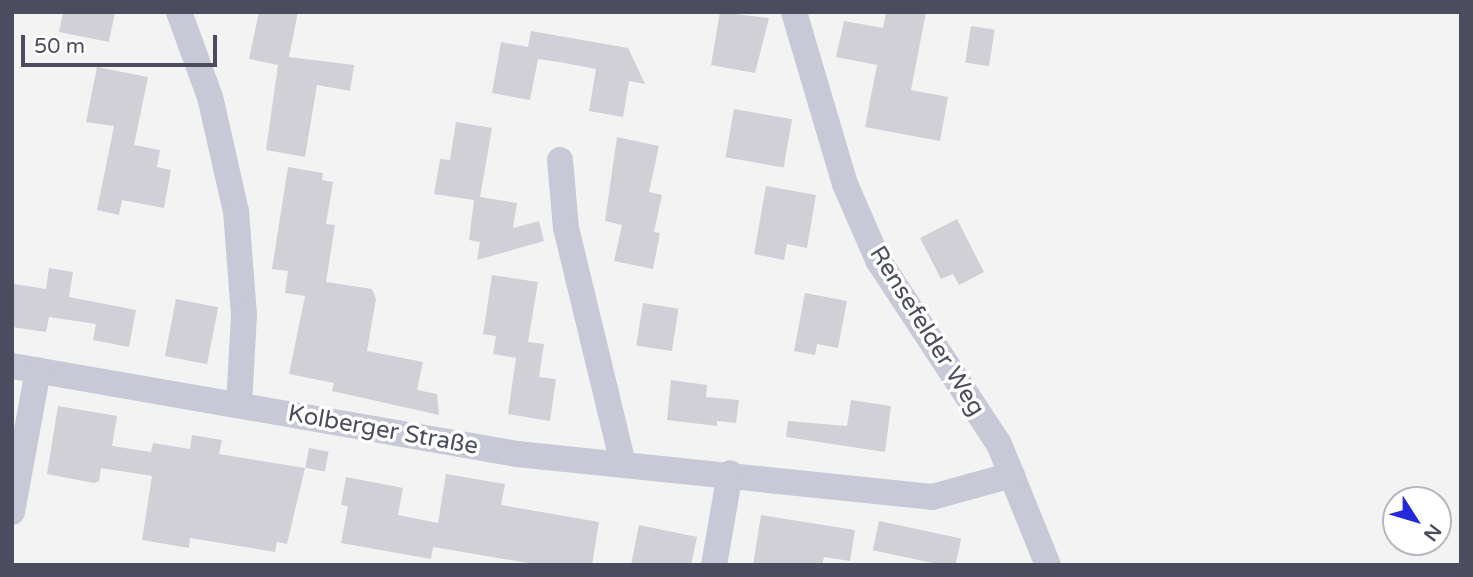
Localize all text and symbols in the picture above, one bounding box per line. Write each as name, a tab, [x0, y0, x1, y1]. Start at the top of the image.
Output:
scale bar	[24, 21, 220, 65]
text: 50 m	[34, 34, 85, 59]
street label: Rensefelder Weg	[863, 241, 991, 421]
street label: Kolberger Straße	[286, 399, 480, 461]
north arrow	[1382, 486, 1452, 556]
text: N	[1419, 520, 1446, 545]

